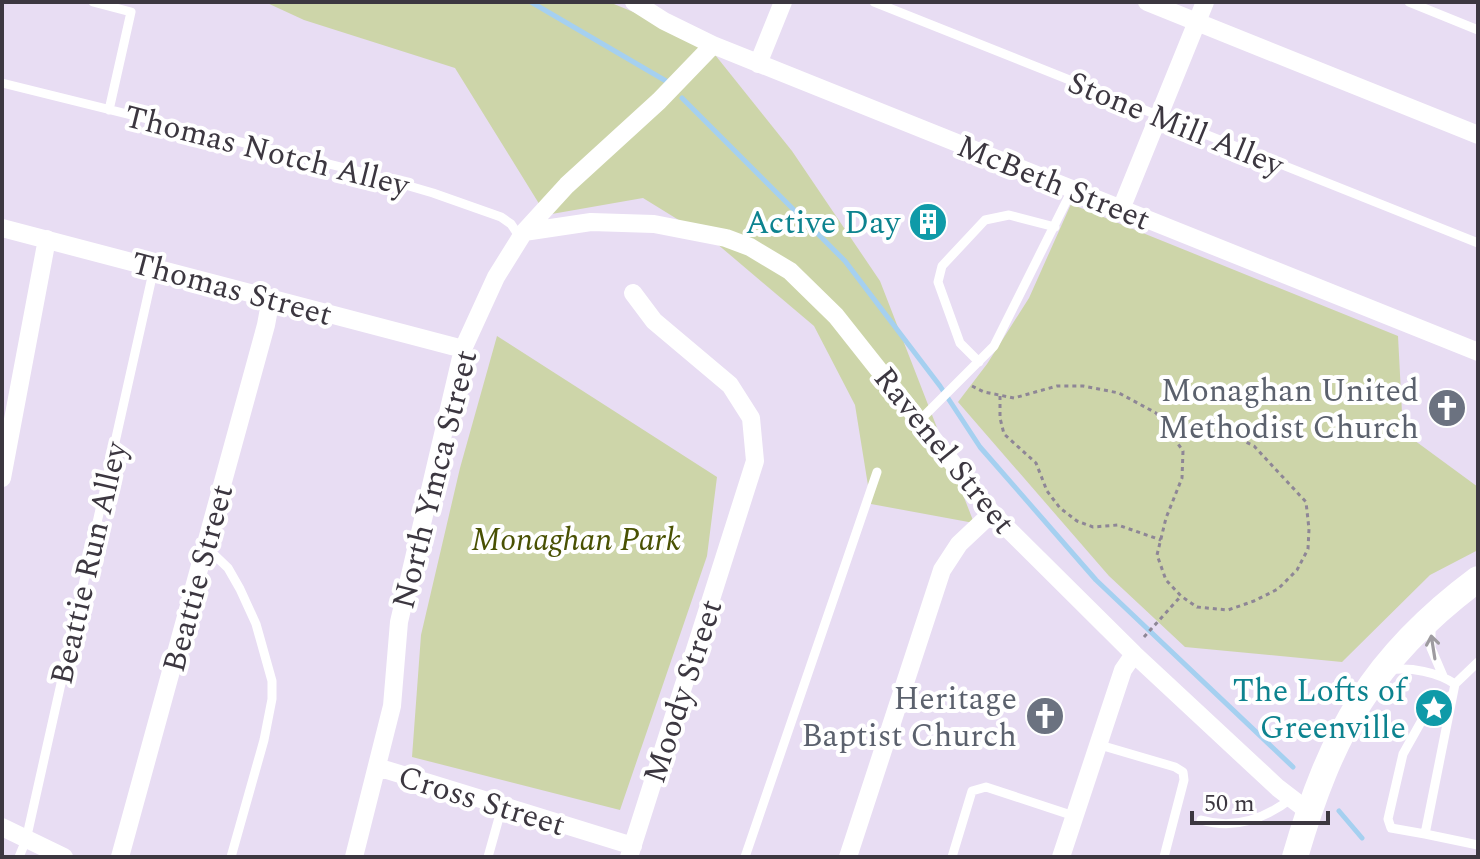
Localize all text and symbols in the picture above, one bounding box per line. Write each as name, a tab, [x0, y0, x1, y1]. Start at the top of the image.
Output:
street label: Stone Mill Alley	[1060, 59, 1292, 191]
street label: Thomas Notch Alley	[119, 92, 416, 211]
street label: McBeth Street	[949, 122, 1158, 244]
place label: Active Day	[745, 199, 902, 248]
building icon: Active Day	[907, 201, 949, 243]
street label: Thomas Street	[126, 239, 338, 340]
street label: North Ymca Street	[380, 345, 491, 614]
street label: Ravenel Street	[861, 356, 1027, 545]
place label: Monaghan United Methodist Church	[1158, 367, 1419, 453]
church icon: Monaghan United Methodist Church	[1426, 387, 1468, 429]
street label: Beattie Run Alley	[38, 435, 142, 690]
street label: Beattie Street	[150, 479, 247, 678]
park label: Monaghan Park	[471, 516, 681, 565]
street label: Moody Street	[631, 593, 736, 790]
one-way arrow	[1425, 635, 1440, 660]
place label: The Lofts of Greenville	[1232, 667, 1409, 753]
place label: Heritage Baptist Church	[802, 675, 1017, 761]
place icon: The Lofts of Greenville	[1413, 687, 1455, 729]
church icon: Heritage Baptist Church	[1024, 695, 1066, 737]
street label: Cross Street	[392, 753, 571, 850]
scale bar	[1192, 775, 1328, 825]
text: 50 m	[1204, 786, 1255, 822]

